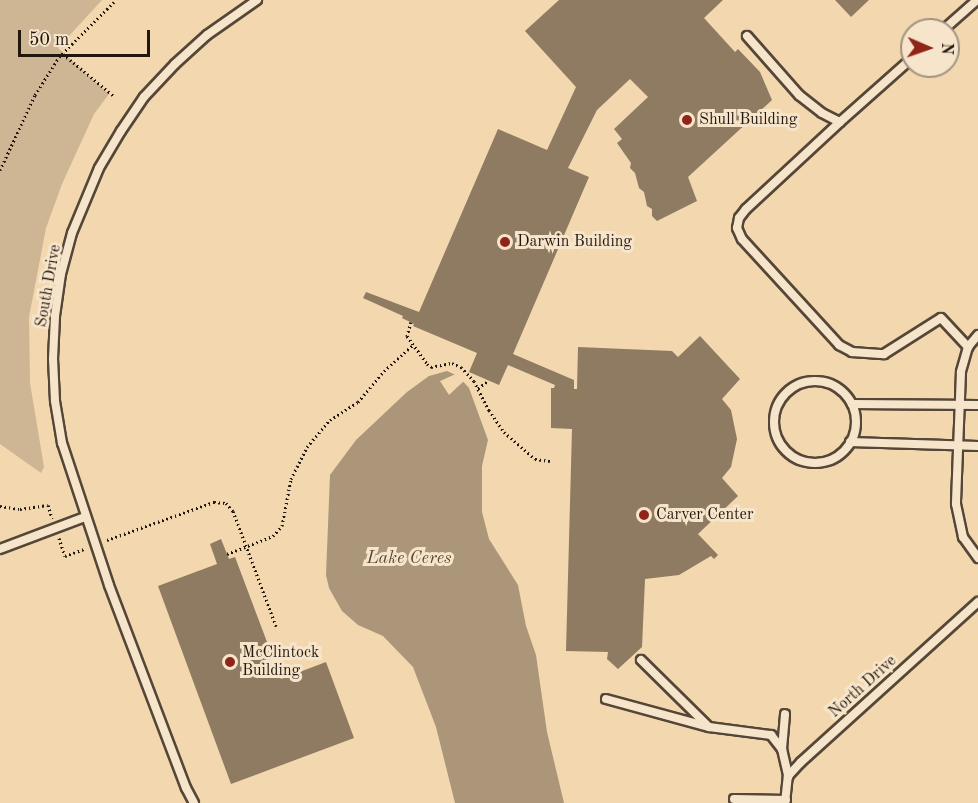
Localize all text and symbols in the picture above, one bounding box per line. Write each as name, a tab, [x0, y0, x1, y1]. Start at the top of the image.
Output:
scale bar	[21, 18, 153, 56]
north arrow	[900, 18, 960, 78]
text: 50 m	[29, 31, 69, 49]
text: N	[938, 42, 954, 55]
place label: Shull Building	[699, 110, 797, 130]
marker: Shull Building	[680, 113, 694, 127]
place label: Darwin Building	[517, 232, 632, 252]
marker: Darwin Building	[498, 235, 512, 249]
street label: South Drive	[32, 243, 66, 329]
place label: Carver Center	[656, 505, 754, 525]
marker: Carver Center	[637, 508, 651, 522]
water label: Lake Ceres	[366, 547, 452, 569]
place label: McClintock Building	[242, 643, 319, 681]
street label: North Drive	[825, 652, 901, 722]
marker: McClintock Building	[223, 655, 237, 669]

